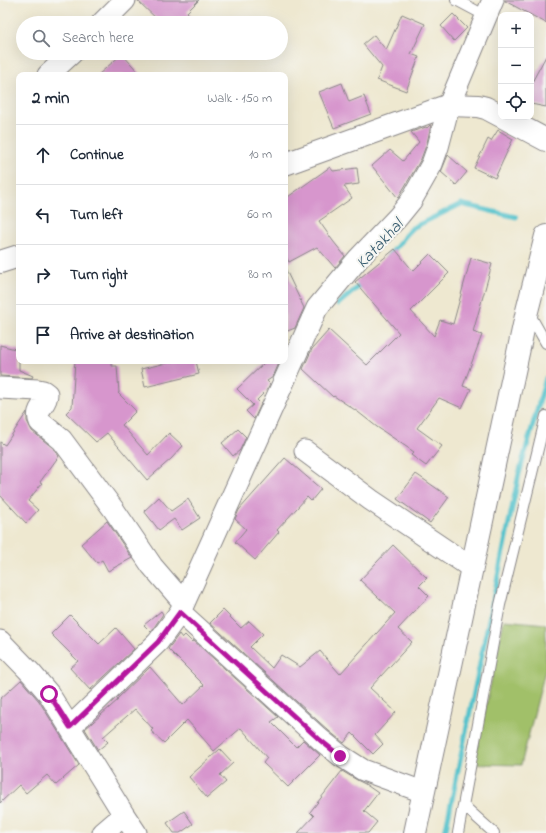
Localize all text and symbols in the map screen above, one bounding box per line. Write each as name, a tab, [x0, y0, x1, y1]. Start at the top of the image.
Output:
map controls	[498, 12, 534, 120]
button: +	[498, 12, 534, 48]
search box	[16, 16, 288, 60]
icon: search	[30, 27, 52, 49]
text: Search here	[62, 27, 134, 49]
button: −	[498, 48, 534, 84]
button: locate	[498, 84, 534, 120]
text: 2 min	[32, 86, 69, 111]
text: Walk · 150 m	[207, 89, 272, 108]
icon: ahead	[32, 144, 54, 166]
text: Continue	[70, 144, 124, 166]
text: 10 m	[249, 145, 272, 164]
icon: left	[32, 204, 54, 226]
text: Turn left	[70, 204, 123, 226]
text: 60 m	[247, 205, 272, 224]
water label: Katakhal	[350, 212, 411, 274]
icon: right	[32, 264, 54, 286]
text: Turn right	[70, 264, 128, 286]
text: 80 m	[248, 265, 272, 284]
icon: arrive	[32, 324, 54, 346]
text: Arrive at destination	[70, 324, 194, 346]
route start	[40, 685, 58, 703]
route end	[331, 747, 349, 765]

